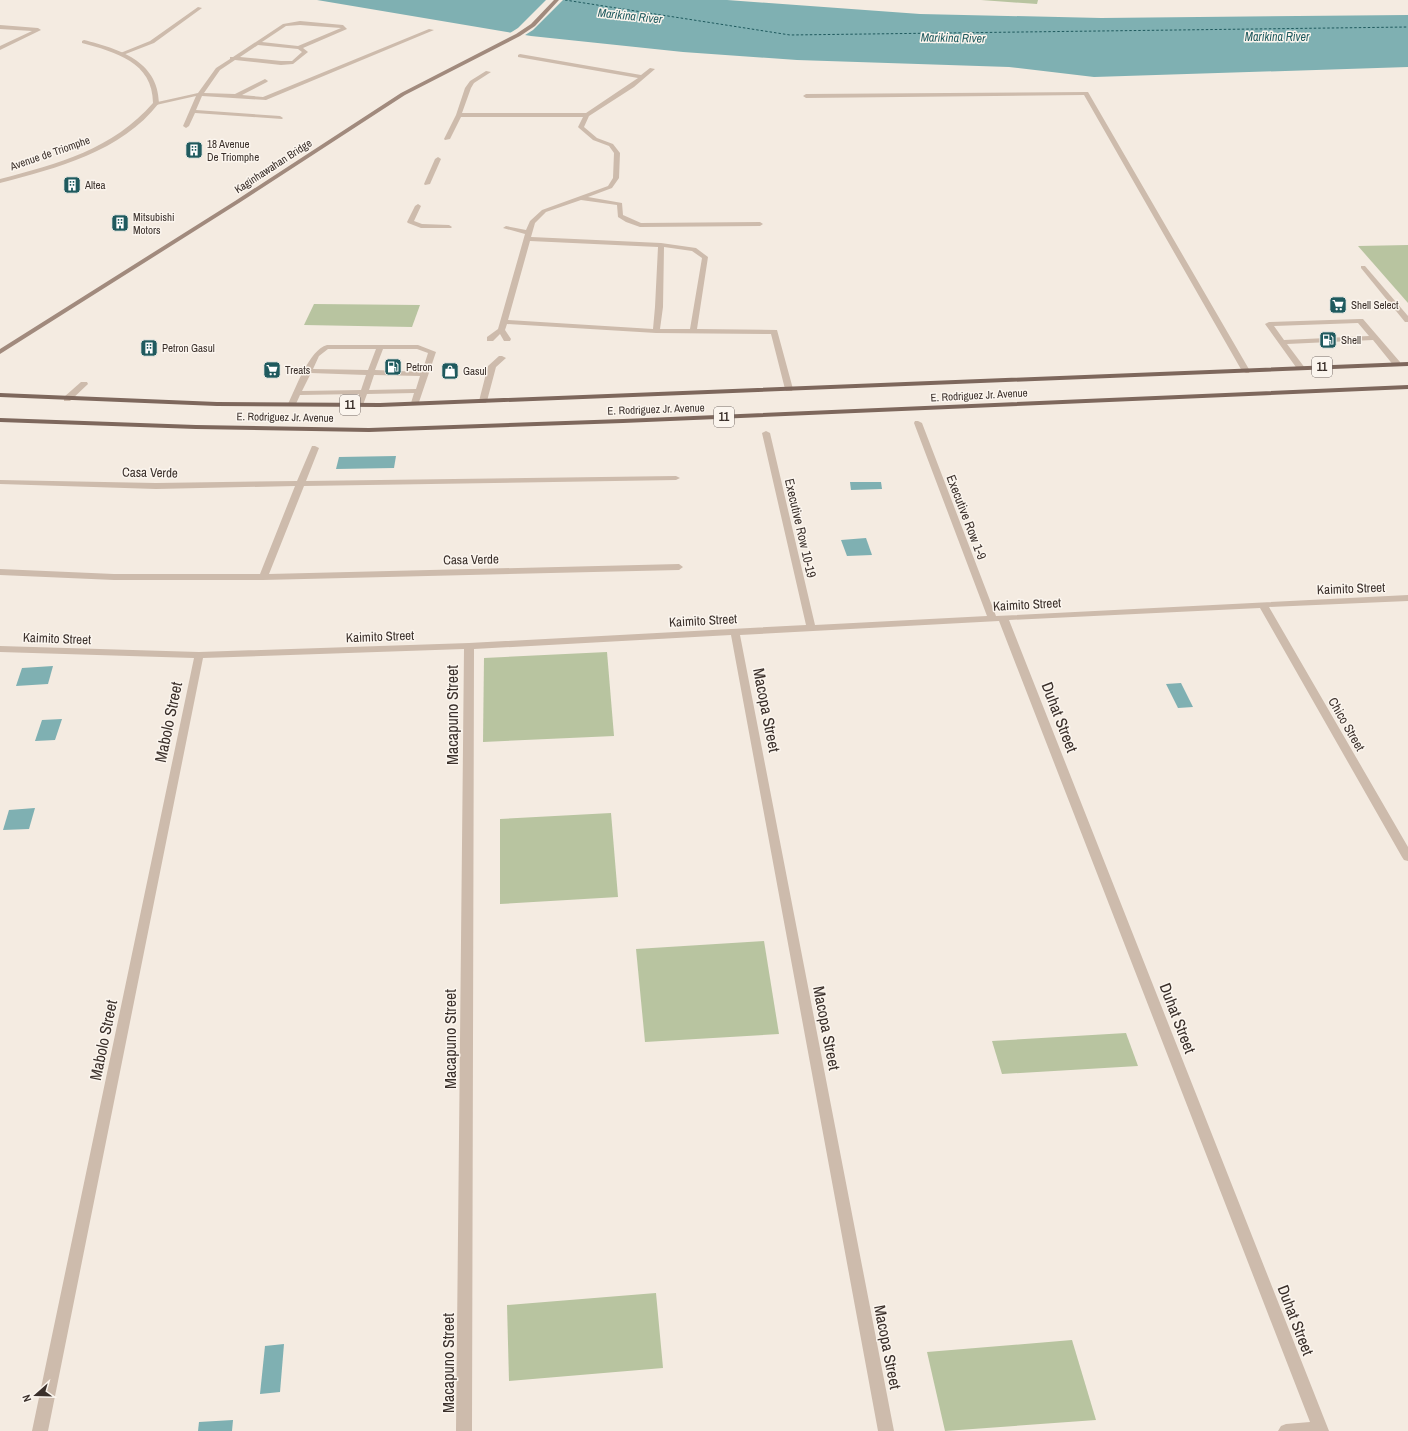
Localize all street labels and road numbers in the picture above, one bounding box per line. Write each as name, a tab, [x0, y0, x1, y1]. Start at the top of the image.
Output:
street label: Avenue de Triomphe	[7, 133, 92, 174]
street label: Kaginhawahan Bridge	[232, 136, 314, 196]
road number: 11	[1312, 357, 1332, 377]
street label: E. Rodriguez Jr. Avenue	[930, 385, 1028, 405]
road number: 11	[340, 395, 360, 415]
street label: E. Rodriguez Jr. Avenue	[607, 400, 705, 418]
road number: 11	[714, 407, 734, 427]
street label: E. Rodriguez Jr. Avenue	[236, 409, 334, 425]
street label: Casa Verde	[122, 464, 178, 481]
street label: Executive Row 1-9	[943, 472, 991, 562]
street label: Executive Row 10-19	[781, 477, 820, 579]
street label: Casa Verde	[443, 551, 499, 568]
street label: Kaimito Street	[1317, 579, 1385, 598]
street label: Kaimito Street	[993, 594, 1062, 615]
street label: Kaimito Street	[669, 610, 738, 631]
street label: Kaimito Street	[346, 627, 414, 646]
street label: Kaimito Street	[23, 629, 91, 648]
street label: Macapuno Street	[441, 665, 463, 765]
street label: Macopa Street	[748, 666, 786, 754]
street label: Mabolo Street	[149, 679, 187, 764]
street label: Duhat Street	[1037, 679, 1084, 756]
street label: Chico Street	[1324, 694, 1369, 754]
street label: Duhat Street	[1155, 980, 1202, 1057]
street label: Macopa Street	[808, 984, 846, 1072]
street label: Macapuno Street	[439, 989, 461, 1089]
street label: Mabolo Street	[84, 997, 122, 1082]
street label: Duhat Street	[1273, 1282, 1320, 1359]
street label: Macopa Street	[869, 1303, 907, 1391]
street label: Macapuno Street	[437, 1313, 459, 1413]

